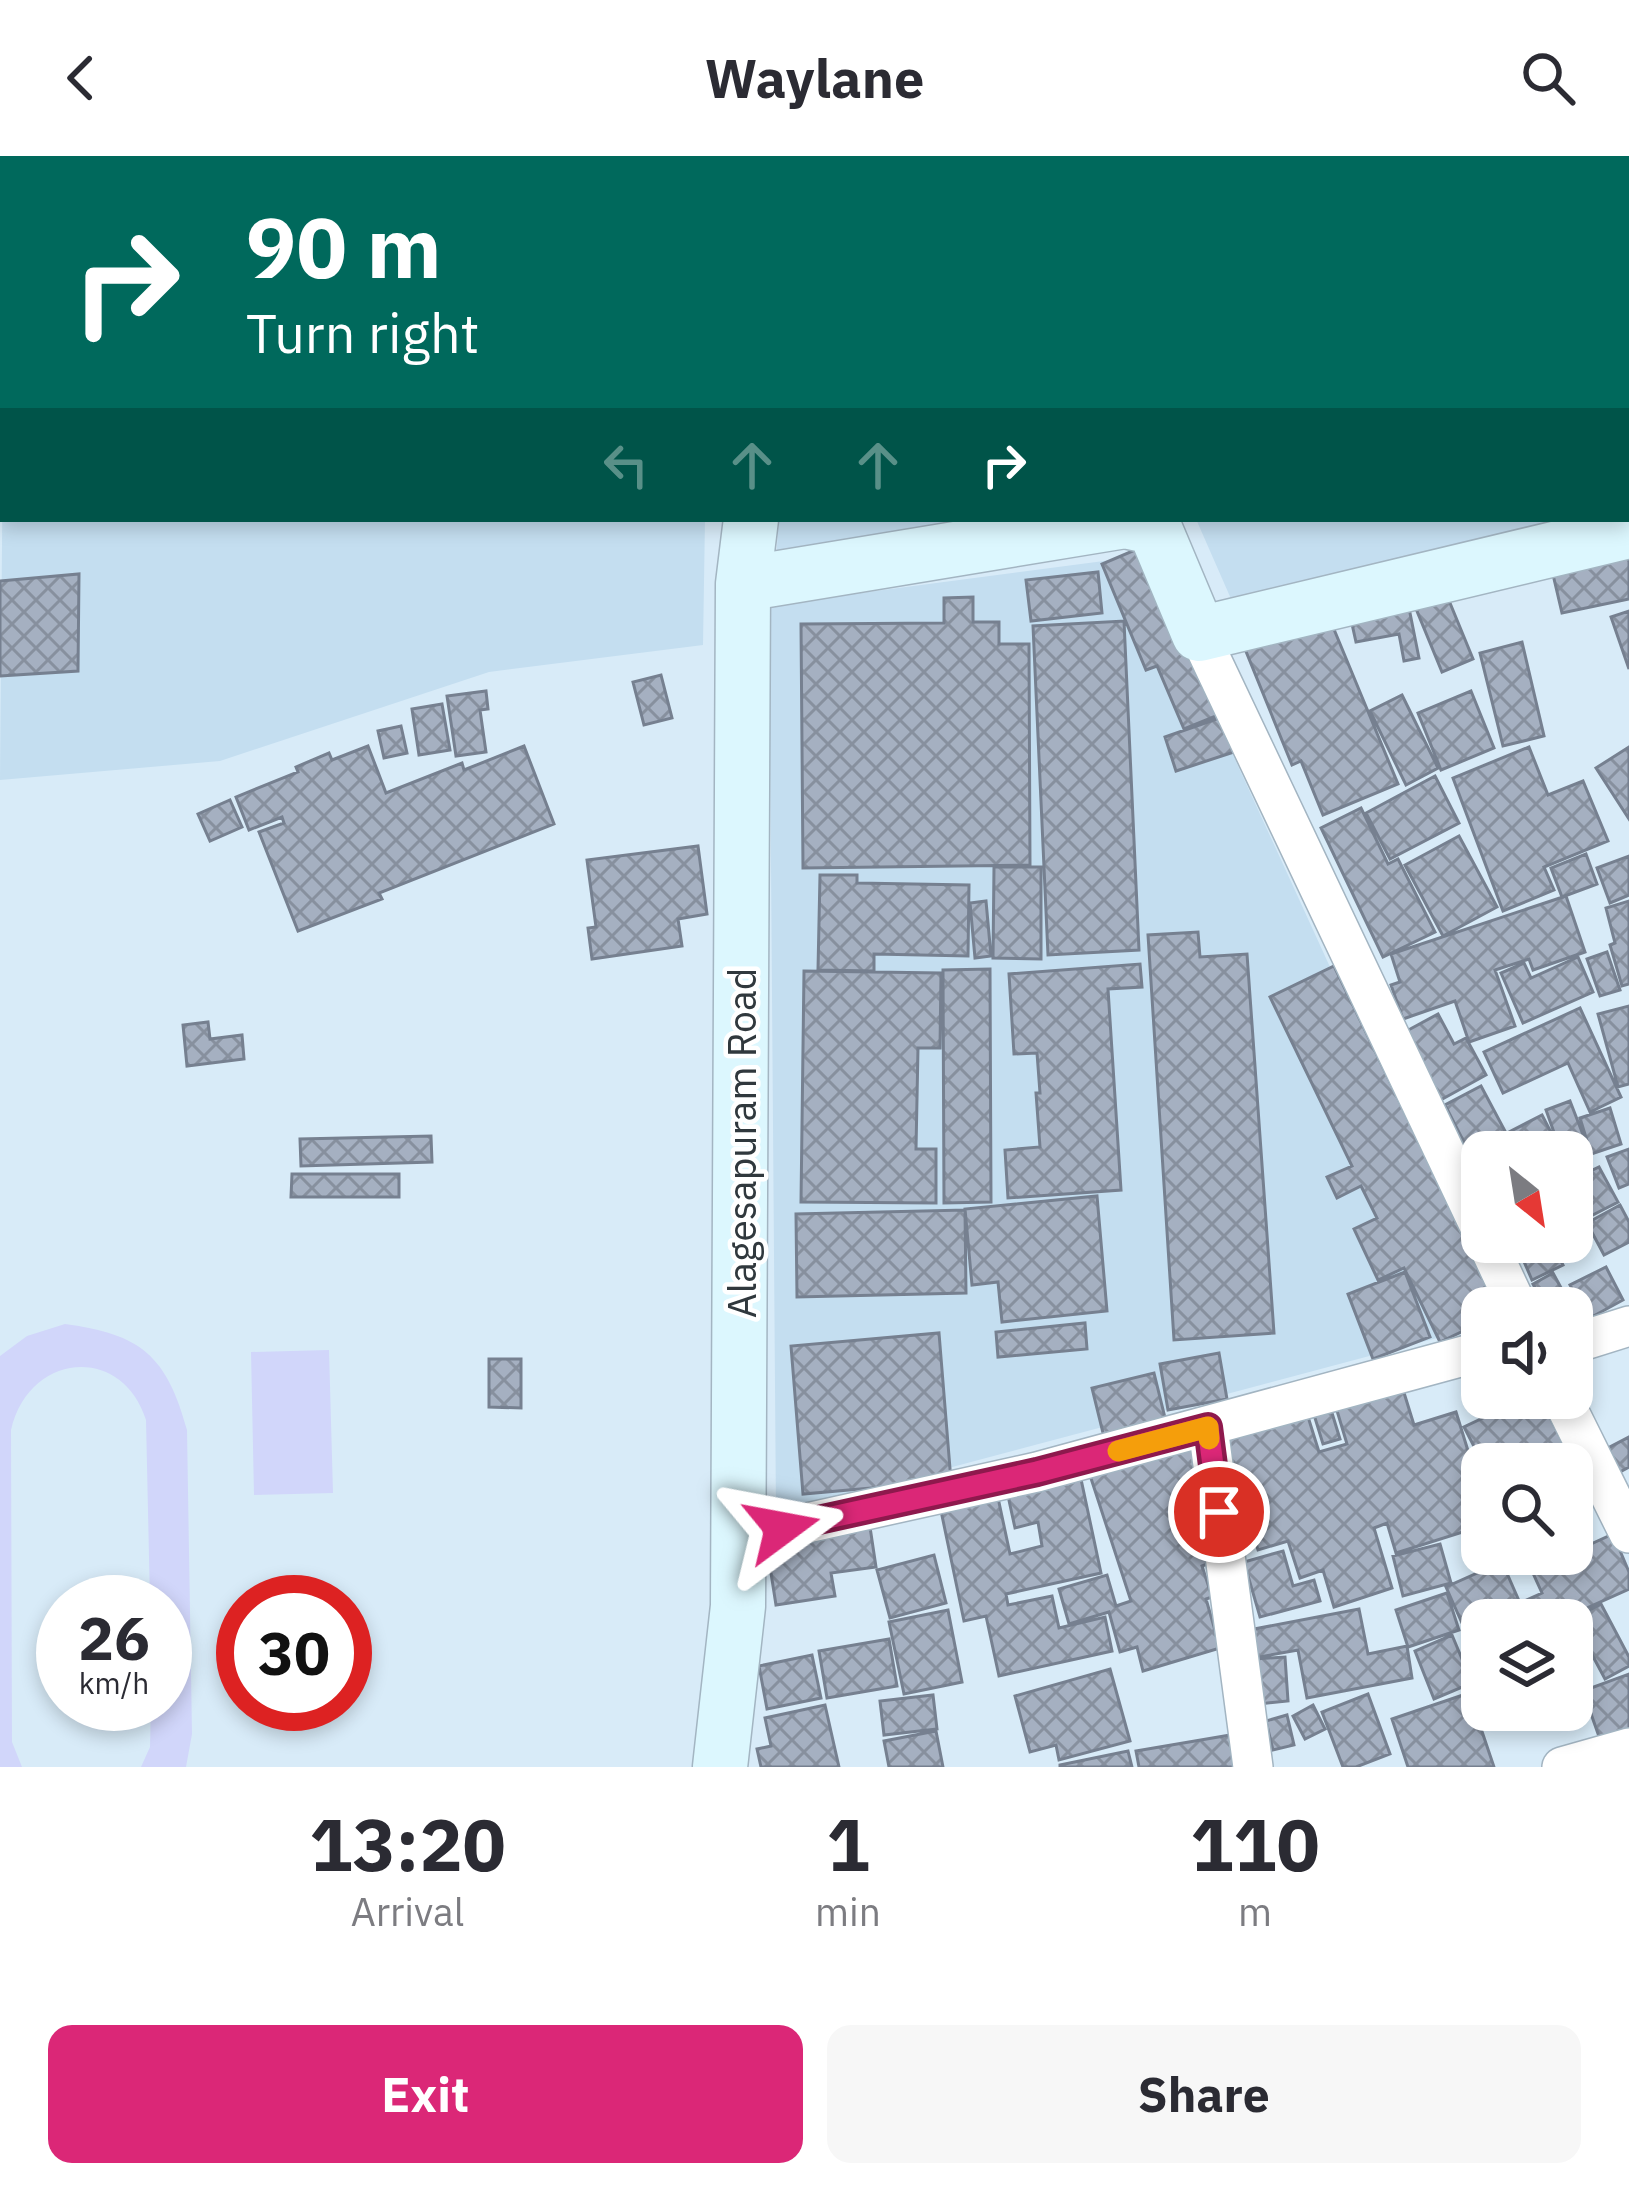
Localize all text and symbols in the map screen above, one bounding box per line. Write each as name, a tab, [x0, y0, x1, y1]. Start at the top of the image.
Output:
text: Waylane	[705, 43, 924, 113]
icon: back	[48, 45, 114, 111]
icon: search	[1515, 45, 1581, 111]
text: 90 m	[246, 192, 442, 301]
icon: right	[48, 204, 204, 360]
text: Turn right	[246, 298, 480, 368]
icon: left	[593, 432, 659, 498]
icon: ahead	[719, 432, 785, 498]
icon: ahead	[845, 432, 911, 498]
icon: right	[971, 432, 1037, 498]
street label: Alagesapuram Road	[716, 968, 767, 1318]
north arrow	[1461, 1131, 1593, 1263]
map controls	[1461, 1131, 1593, 1731]
button: sound	[1461, 1287, 1593, 1419]
button: search	[1461, 1443, 1593, 1575]
pin	[1168, 1461, 1270, 1563]
position arrow	[719, 1465, 845, 1591]
icon: arrive	[1186, 1479, 1252, 1545]
speed limit sign: 30	[216, 1575, 372, 1731]
text: 26	[78, 1598, 150, 1677]
button: layers	[1461, 1599, 1593, 1731]
text: km/h	[79, 1663, 149, 1702]
text: 13:20	[309, 1797, 506, 1891]
text: 1	[826, 1797, 870, 1891]
text: 110	[1190, 1797, 1320, 1891]
text: Arrival	[351, 1886, 464, 1937]
text: min	[815, 1886, 881, 1937]
text: m	[1238, 1886, 1272, 1937]
button: Exit	[48, 2025, 803, 2163]
button: Share	[827, 2025, 1581, 2163]

